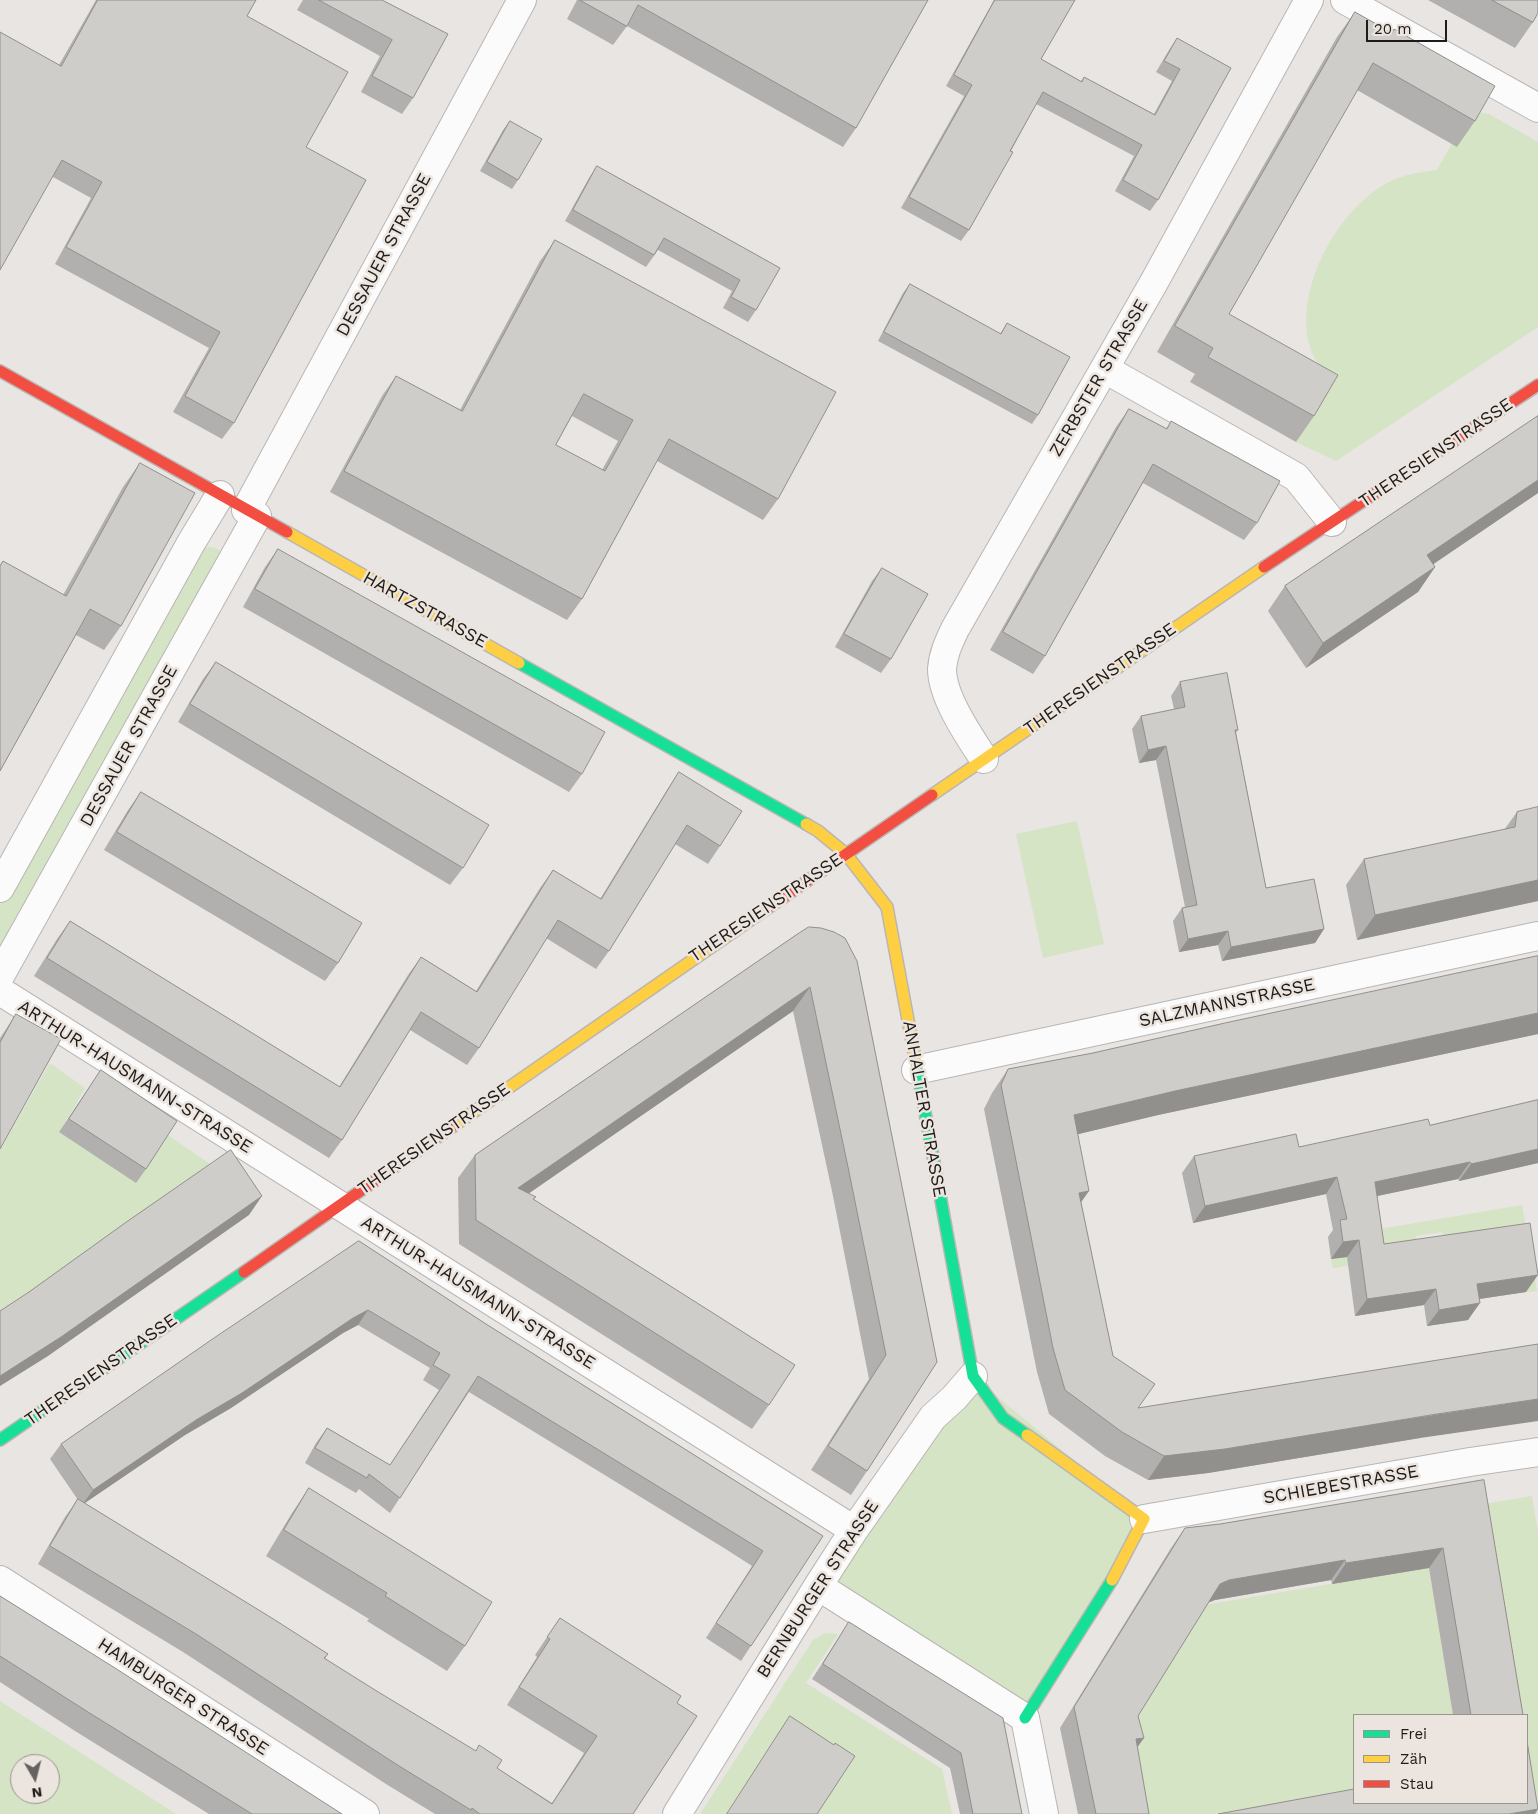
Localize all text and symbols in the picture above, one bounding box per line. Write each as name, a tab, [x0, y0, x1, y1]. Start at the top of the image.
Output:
scale bar	[1368, 10, 1449, 42]
text: 20 m	[1374, 20, 1412, 38]
street label: DESSAUER STRASSE	[332, 170, 436, 340]
street label: ZERBSTER STRASSE	[1045, 295, 1153, 461]
street label: THERESIENSTRASSE	[1355, 394, 1517, 512]
street label: HARTZSTRASSE	[359, 567, 491, 653]
street label: THERESIENSTRASSE	[1020, 618, 1180, 740]
street label: DESSAUER STRASSE	[76, 661, 182, 831]
street label: THERESIENSTRASSE	[685, 849, 847, 967]
street label: SALZMANNSTRASSE	[1137, 974, 1317, 1032]
street label: ARTHUR-HAUSMANN-STRASSE	[14, 996, 256, 1158]
street label: ANHALTER STRASSE	[898, 1019, 950, 1199]
street label: THERESIENSTRASSE	[354, 1078, 514, 1200]
street label: ARTHUR-HAUSMANN-STRASSE	[357, 1212, 599, 1374]
street label: THERESIENSTRASSE	[21, 1309, 181, 1431]
street label: SCHIEBESTRASSE	[1262, 1461, 1420, 1509]
street label: BERNBURGER STRASSE	[752, 1496, 884, 1682]
street label: HAMBURGER STRASSE	[93, 1634, 273, 1760]
legend	[1353, 1714, 1528, 1804]
text: Frei	[1400, 1725, 1427, 1743]
text: Zäh	[1400, 1750, 1427, 1768]
north arrow	[10, 1754, 60, 1804]
text: Stau	[1400, 1775, 1434, 1793]
text: N	[31, 1784, 43, 1802]

